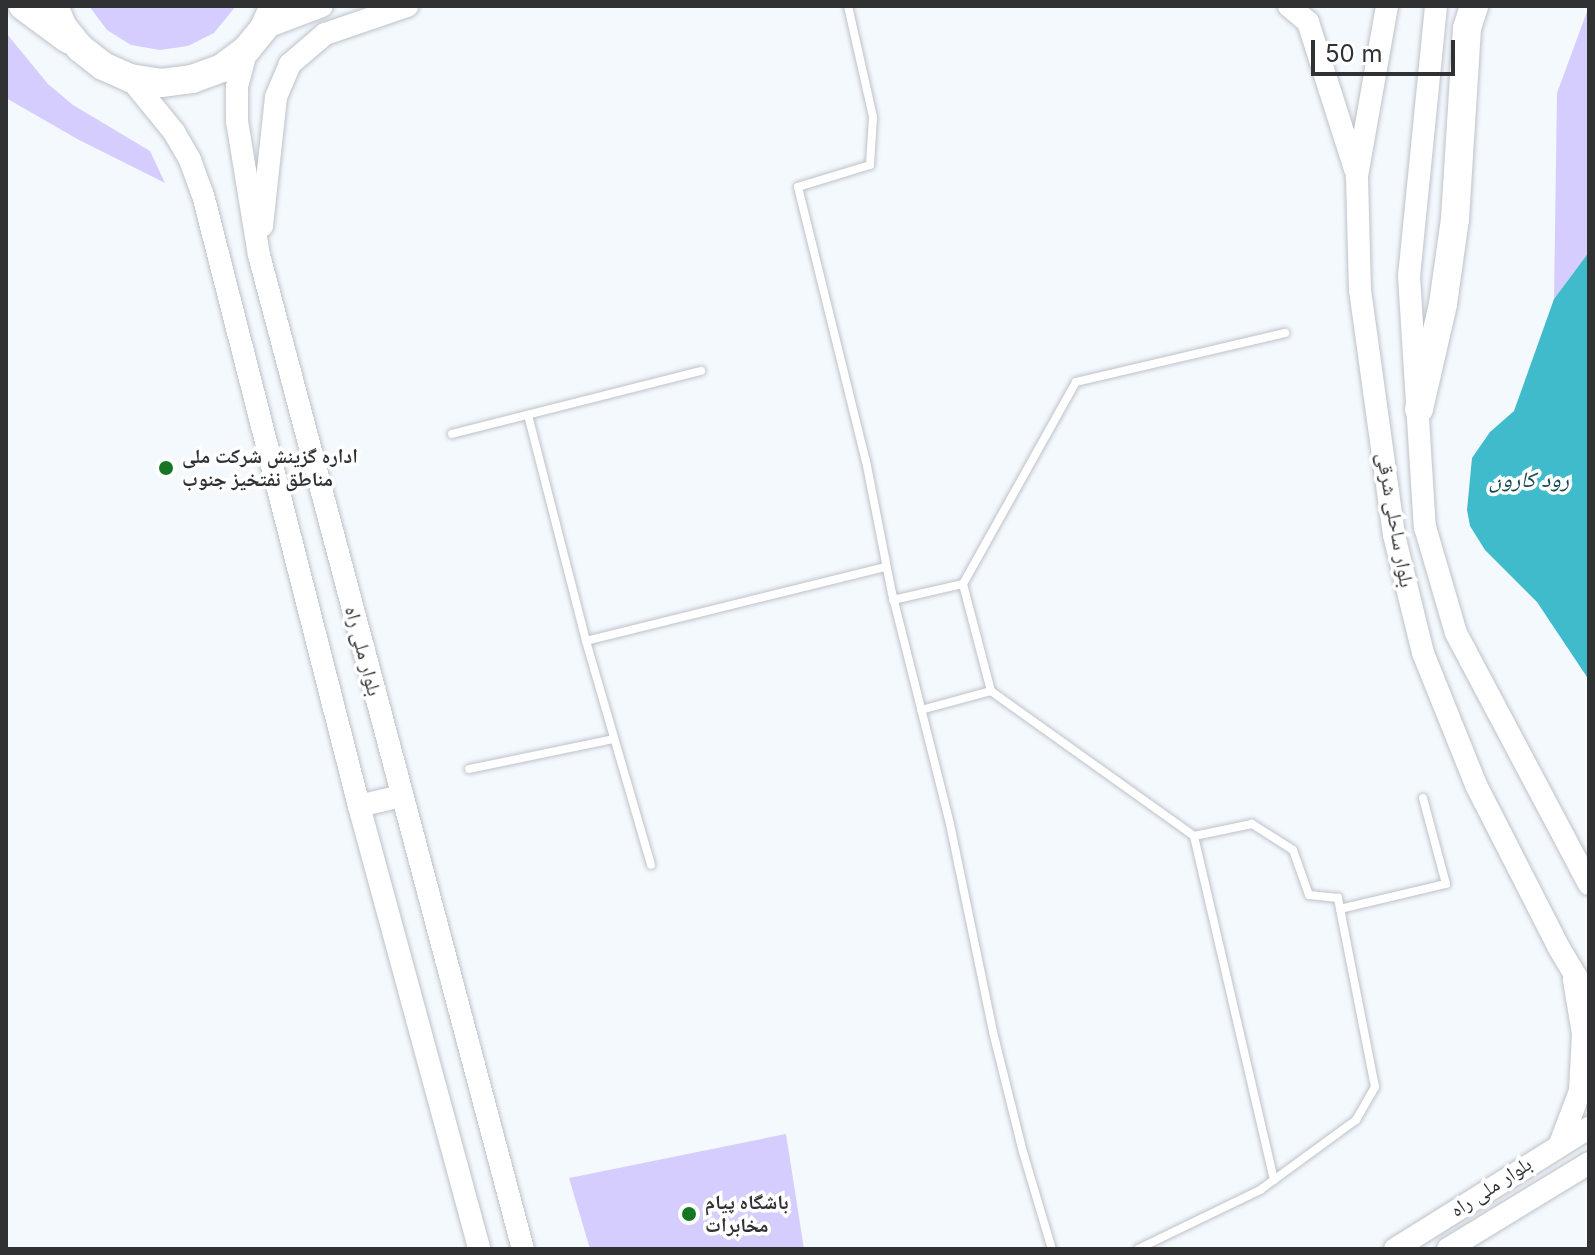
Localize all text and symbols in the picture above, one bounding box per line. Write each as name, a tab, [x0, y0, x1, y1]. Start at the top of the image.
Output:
scale bar	[1315, 24, 1459, 74]
text: 50 m	[1325, 39, 1383, 68]
place label: اداره گزینش شرکت ملی مناطق نفتخیز جنوب	[182, 444, 358, 491]
street label: بلوار ساحلی شرقی	[1371, 451, 1419, 589]
marker: اداره گزینش شرکت ملی مناطق نفتخیز جنوب	[157, 459, 175, 477]
water label: رود کارون	[1489, 467, 1569, 493]
street label: بلوار ملی راه	[340, 604, 386, 698]
street label: بلوار ملی راه	[1446, 1152, 1536, 1222]
place label: باشگاه پیام مخابرات	[705, 1190, 788, 1237]
marker: باشگاه پیام مخابرات	[680, 1205, 698, 1223]

